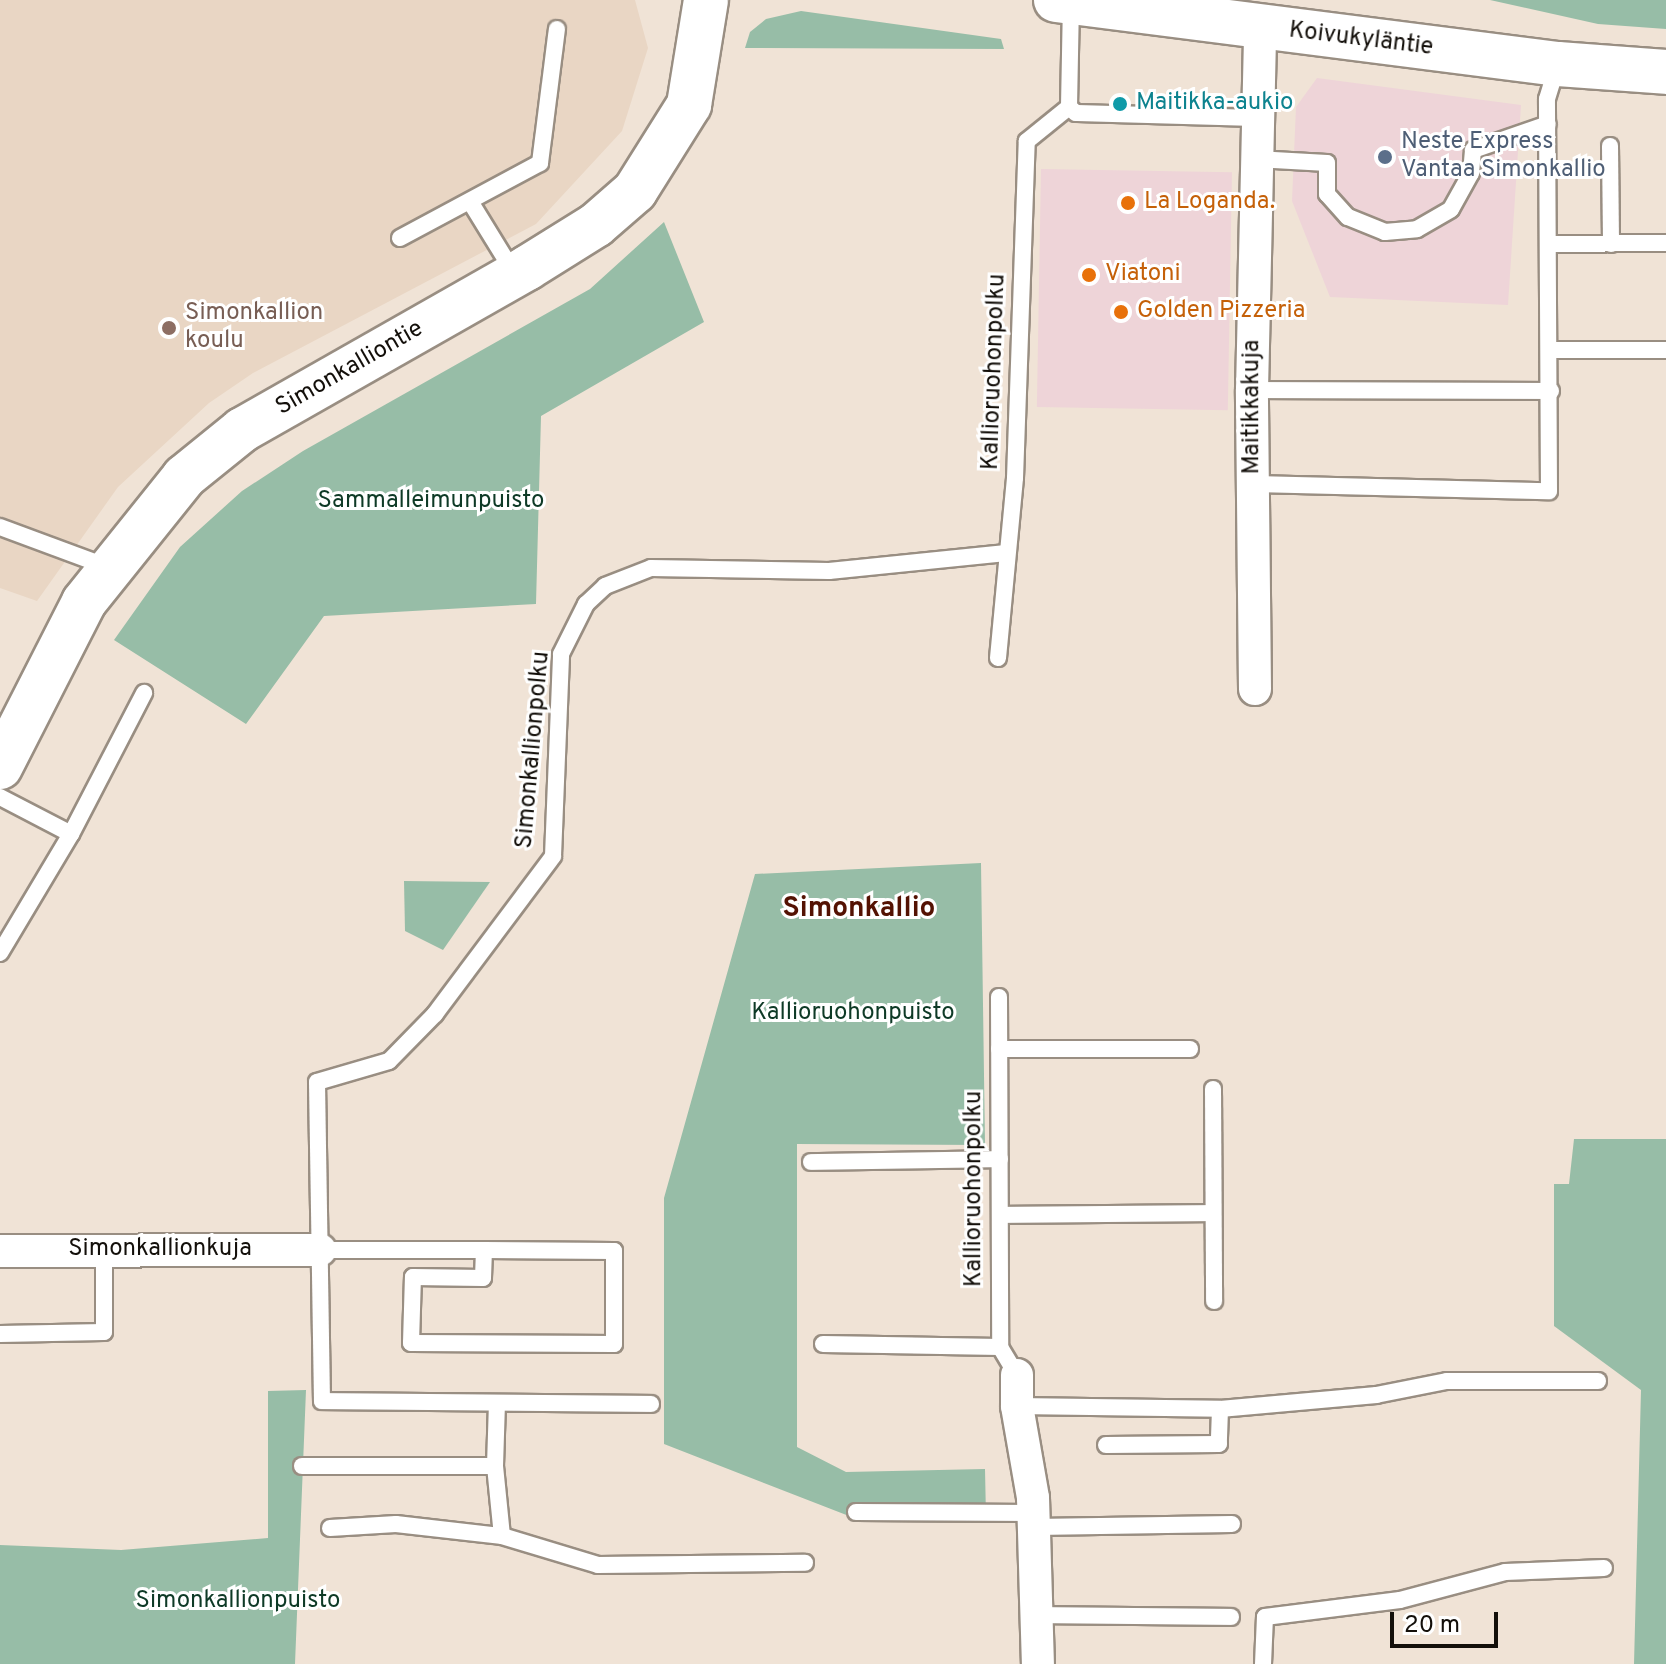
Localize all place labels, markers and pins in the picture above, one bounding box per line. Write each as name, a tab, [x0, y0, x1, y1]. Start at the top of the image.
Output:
place label: Maitikka-aukio	[1136, 90, 1293, 118]
marker: Maitikka-aukio	[1111, 95, 1129, 113]
place label: Neste Express Vantaa Simonkallio	[1401, 129, 1606, 185]
marker: Neste Express Vantaa Simonkallio	[1376, 148, 1394, 166]
place label: La Loganda.	[1144, 189, 1275, 217]
marker: La Loganda.	[1119, 194, 1137, 212]
place label: Viatoni	[1105, 261, 1181, 289]
marker: Viatoni	[1080, 266, 1098, 284]
place label: Golden Pizzeria	[1137, 298, 1305, 326]
place label: Simonkallion koulu	[185, 300, 323, 356]
marker: Golden Pizzeria	[1112, 303, 1130, 321]
marker: Simonkallion koulu	[160, 319, 178, 337]

